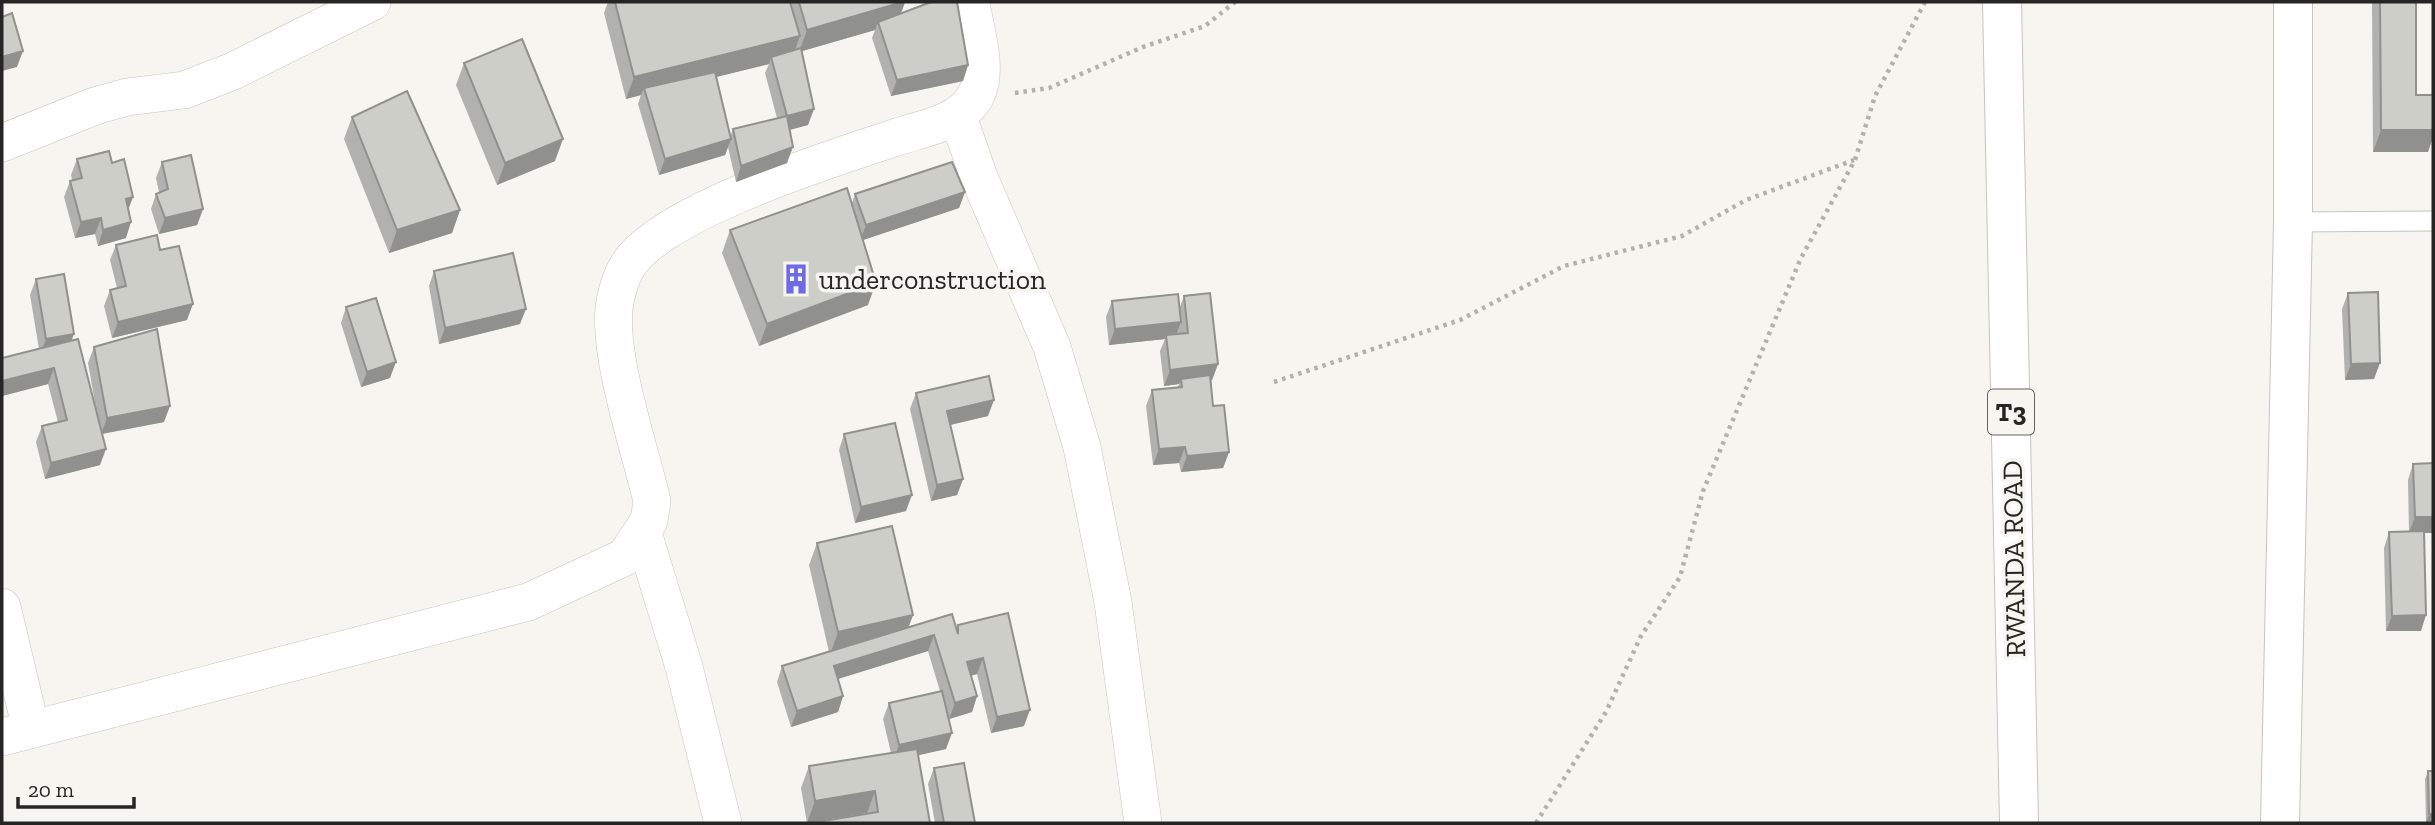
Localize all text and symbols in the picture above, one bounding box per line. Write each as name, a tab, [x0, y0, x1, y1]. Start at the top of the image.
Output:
building icon: underconstruction	[779, 262, 813, 296]
place label: underconstruction	[819, 263, 1046, 296]
road number: T3	[1988, 390, 2034, 434]
street label: RWANDA ROAD	[1996, 460, 2032, 658]
scale bar	[18, 766, 133, 810]
text: 20 m	[28, 777, 74, 802]

